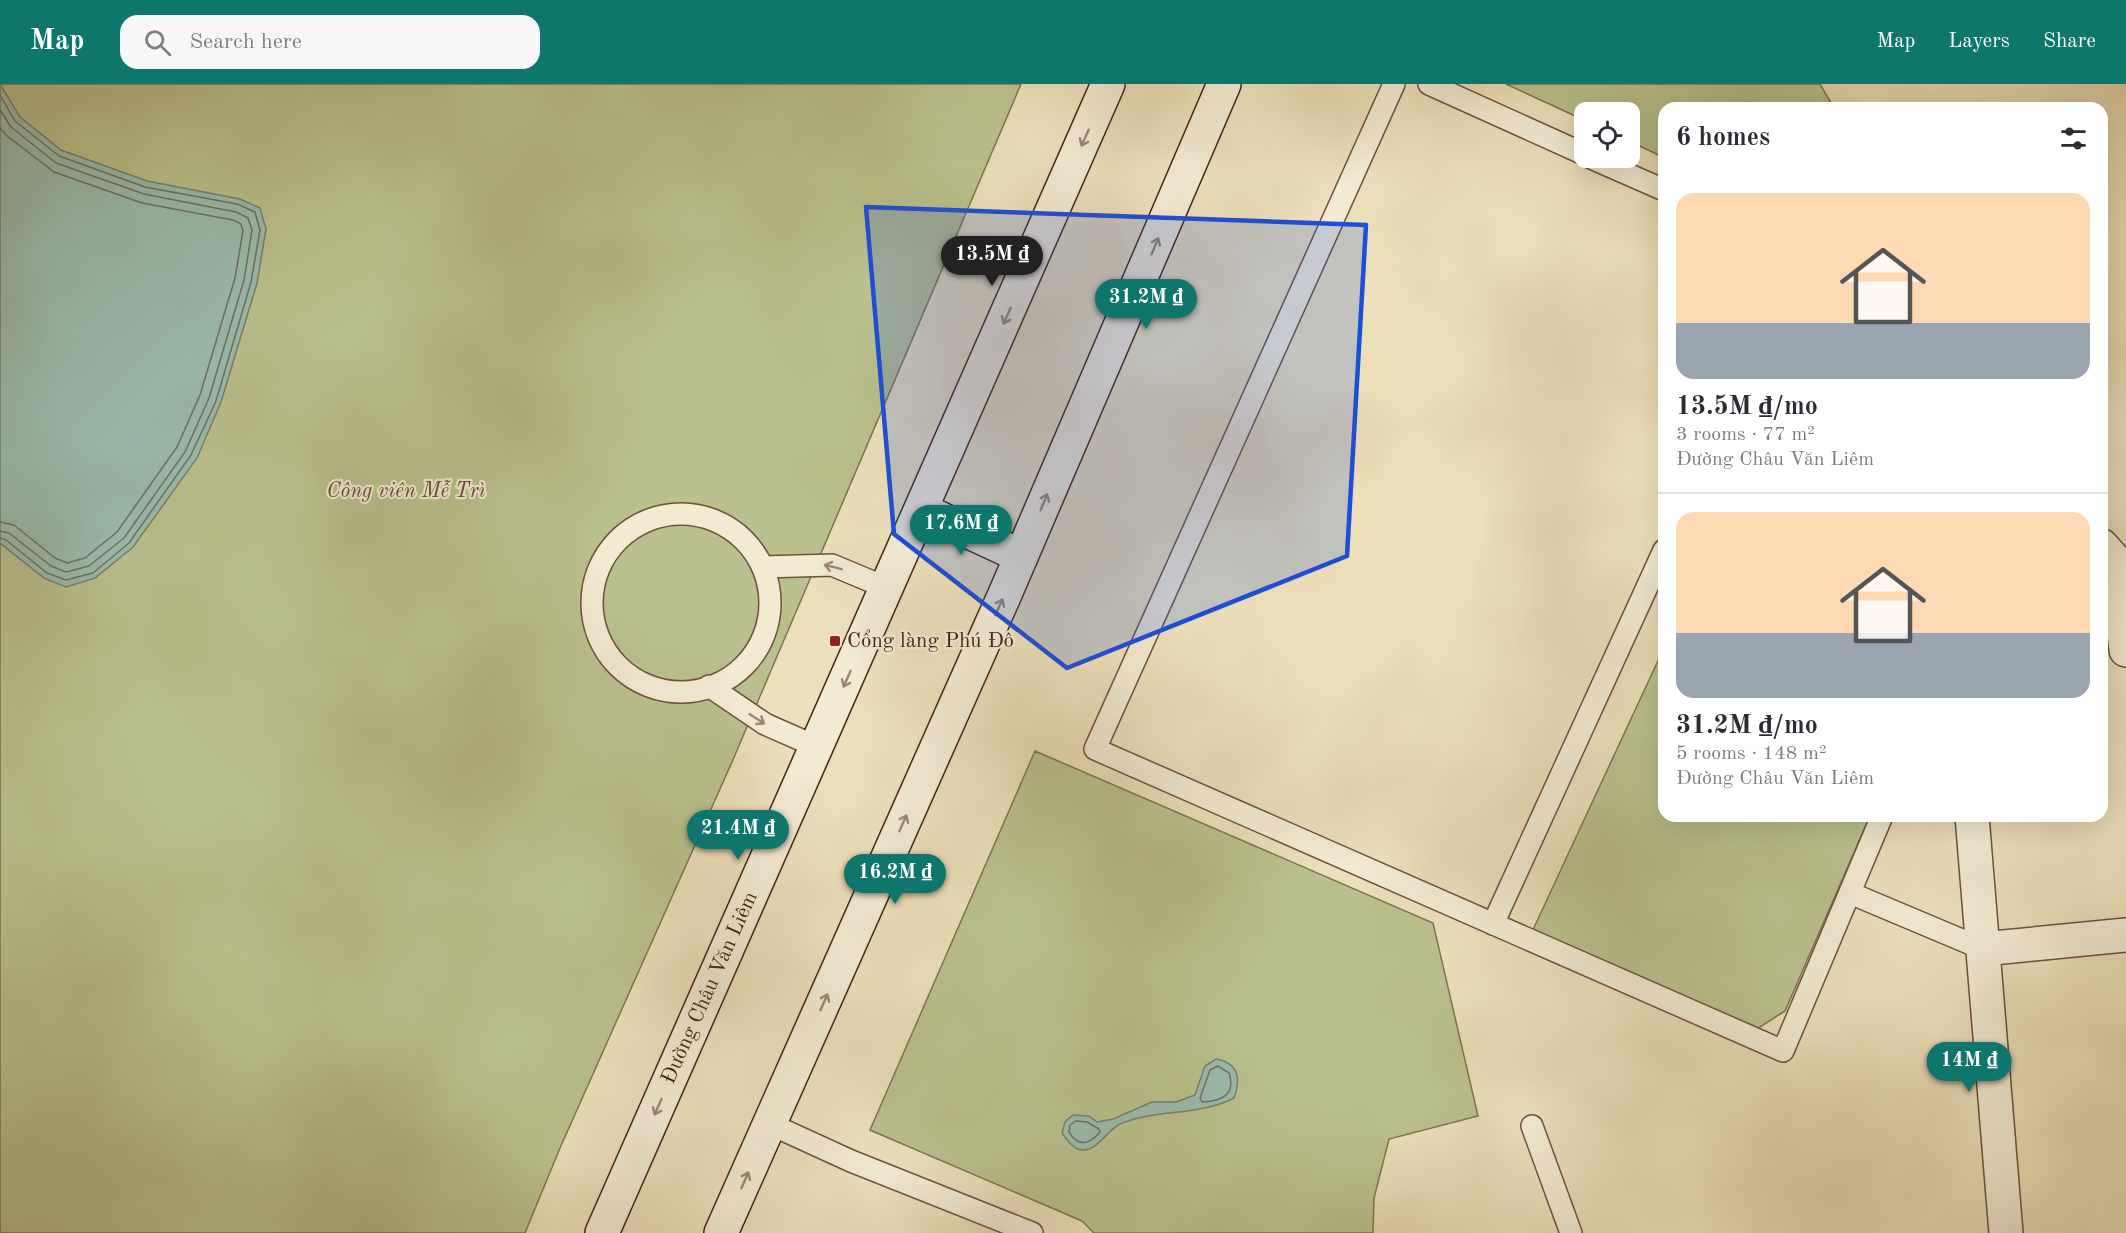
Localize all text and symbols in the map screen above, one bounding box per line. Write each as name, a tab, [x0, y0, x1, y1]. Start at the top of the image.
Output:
search box	[120, 15, 540, 69]
icon: search	[141, 26, 174, 59]
text: Map	[30, 28, 84, 56]
text: Search here	[189, 31, 302, 53]
text: Map	[1876, 31, 1915, 52]
text: Layers	[1948, 31, 2010, 52]
text: Share	[2043, 31, 2096, 52]
map controls	[1574, 102, 1640, 168]
button: locate	[1574, 102, 1640, 168]
icon: filters	[2057, 122, 2090, 155]
text: 6 homes	[1676, 125, 1770, 151]
one-way arrow	[1079, 128, 1090, 146]
icon: home	[1829, 232, 1937, 340]
pin: 13.5M ₫	[937, 236, 1047, 287]
one-way arrow	[1150, 237, 1161, 255]
text: 13.5M ₫	[955, 245, 1029, 265]
pin: 31.2M ₫	[1091, 279, 1201, 330]
text: 31.2M ₫	[1109, 288, 1183, 308]
one-way arrow	[1000, 307, 1012, 325]
text: 13.5M ₫/mo	[1676, 394, 1818, 420]
text: 3 rooms · 77 m²	[1676, 425, 1815, 445]
text: Đường Châu Văn Liêm	[1676, 450, 1874, 470]
park label: Công viên Mễ Trì	[327, 480, 485, 502]
one-way arrow	[1039, 494, 1050, 512]
pin: 17.6M ₫	[906, 505, 1016, 556]
text: 17.6M ₫	[924, 514, 998, 534]
icon: home	[1829, 551, 1937, 659]
one-way arrow	[824, 560, 843, 572]
one-way arrow	[994, 598, 1005, 616]
place label: Cổng làng Phú Đô	[847, 629, 1014, 652]
marker: Cổng làng Phú Đô	[828, 634, 842, 648]
one-way arrow	[841, 669, 852, 688]
one-way arrow	[749, 713, 765, 725]
text: 31.2M ₫/mo	[1676, 713, 1818, 739]
text: 5 rooms · 148 m²	[1676, 744, 1826, 764]
text: Đường Châu Văn Liêm	[1676, 769, 1874, 789]
pin: 21.4M ₫	[683, 810, 793, 861]
one-way arrow	[898, 815, 909, 833]
text: 21.4M ₫	[701, 819, 775, 839]
pin: 16.2M ₫	[840, 854, 950, 905]
text: 16.2M ₫	[858, 863, 932, 883]
street label: Đường Châu Văn Liêm	[658, 889, 762, 1087]
one-way arrow	[819, 993, 831, 1011]
pin: 14M ₫	[1927, 1042, 2011, 1093]
text: 14M ₫	[1941, 1051, 1997, 1071]
one-way arrow	[652, 1097, 663, 1116]
one-way arrow	[740, 1171, 751, 1189]

